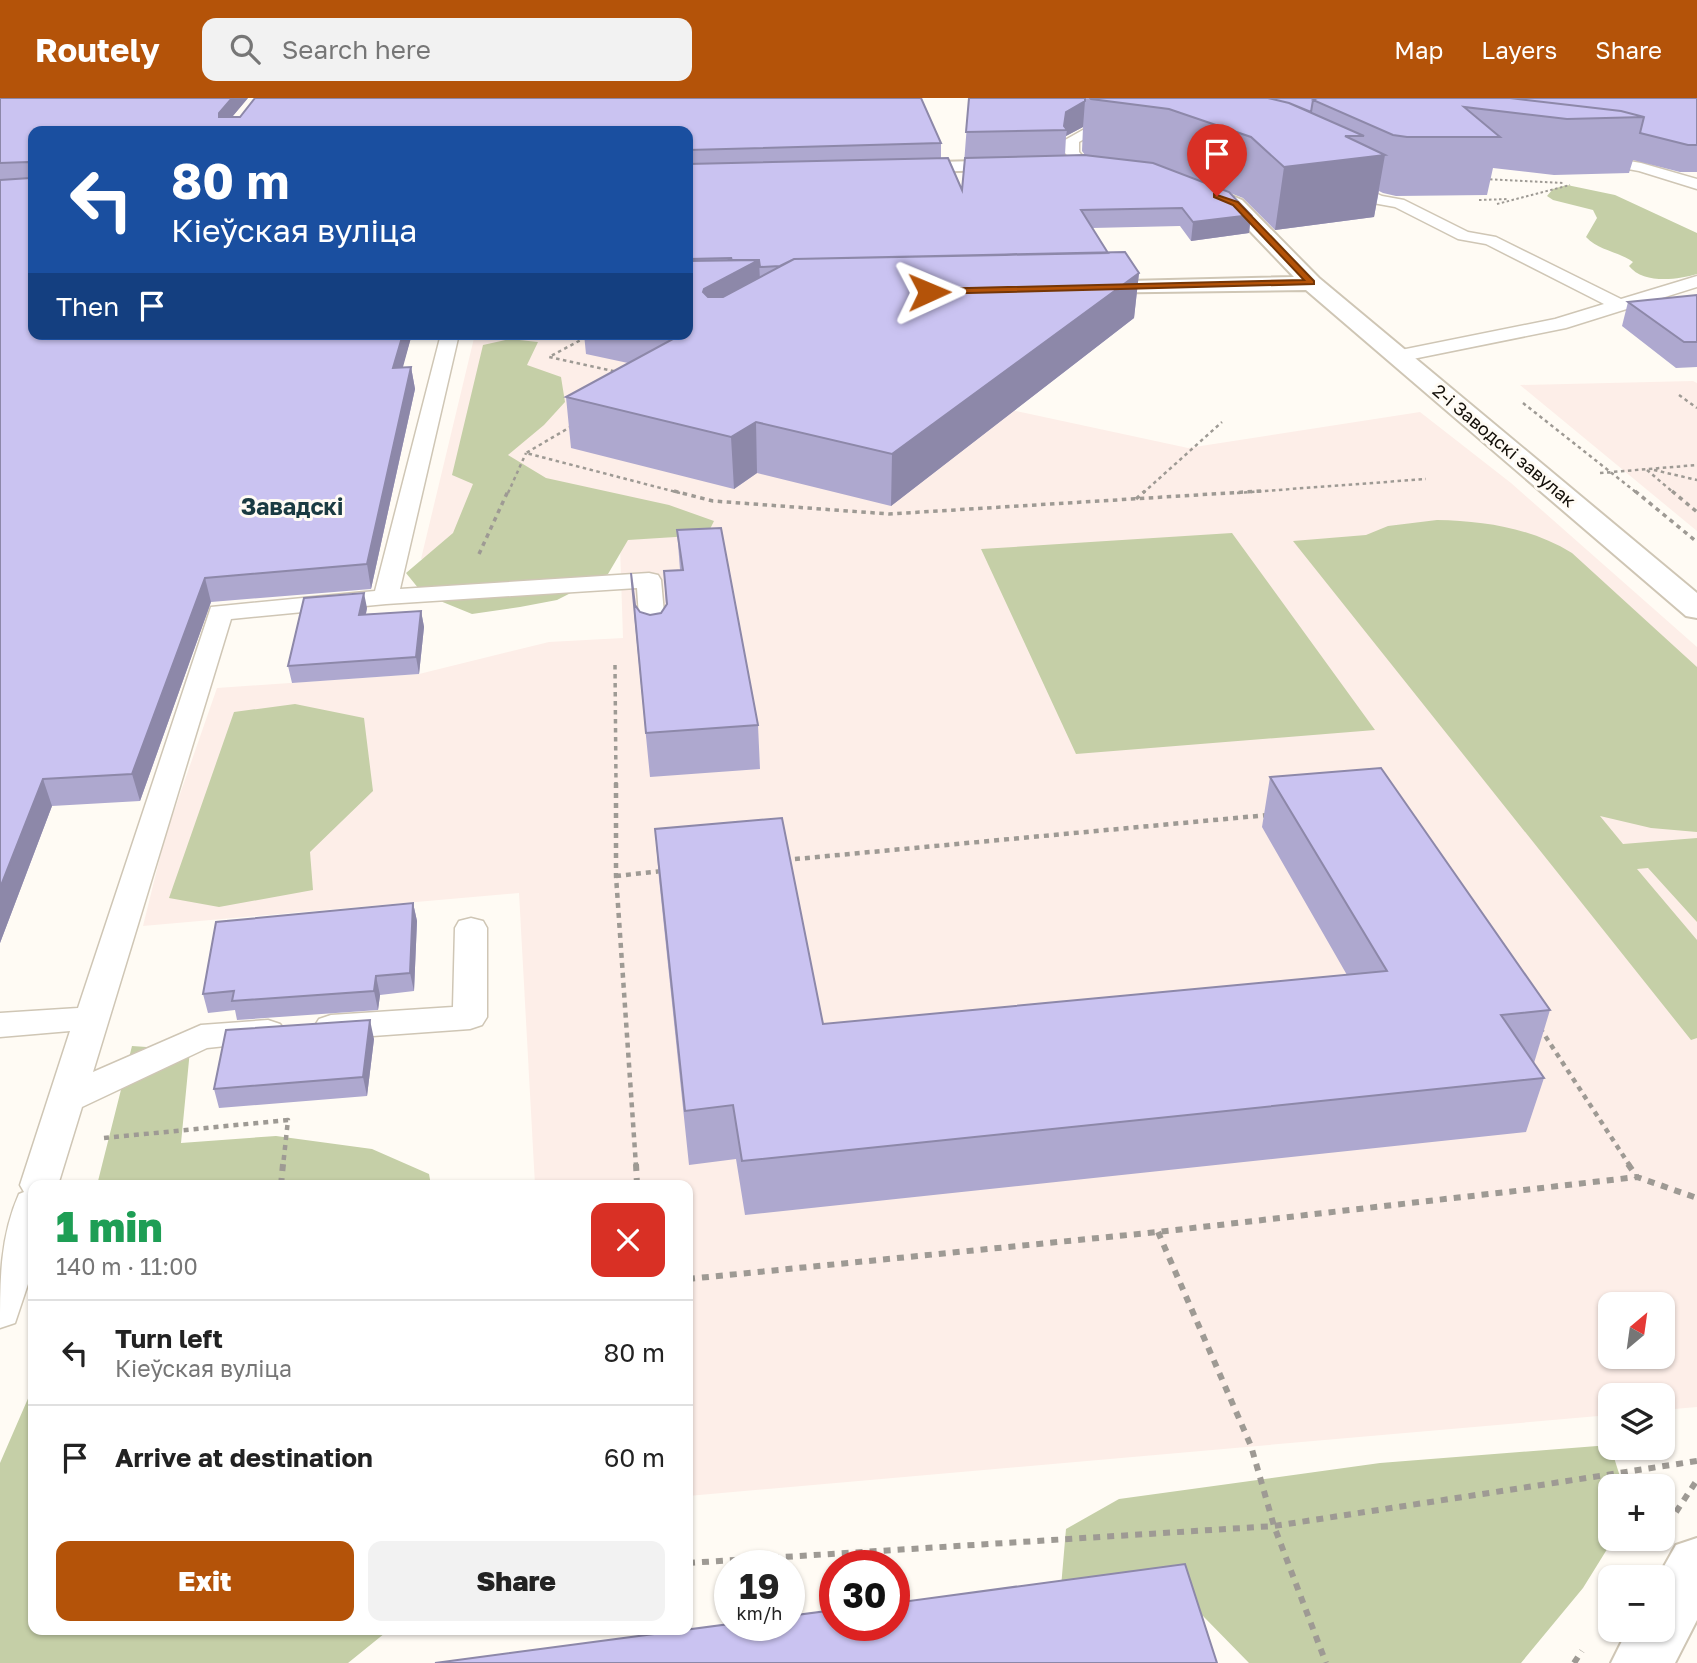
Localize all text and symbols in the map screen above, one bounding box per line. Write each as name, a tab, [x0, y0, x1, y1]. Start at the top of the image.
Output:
search box	[202, 18, 692, 81]
text: Routely	[35, 30, 160, 69]
icon: search	[226, 30, 264, 68]
text: Search here	[282, 34, 431, 65]
text: Map	[1394, 35, 1443, 64]
text: Layers	[1481, 35, 1557, 64]
text: Share	[1595, 35, 1662, 64]
pin	[1187, 124, 1247, 196]
icon: arrive	[1198, 135, 1236, 173]
text: 80 m	[171, 151, 289, 210]
icon: left	[56, 154, 147, 245]
text: Кіеўская вуліца	[171, 211, 417, 249]
position arrow	[892, 255, 966, 329]
icon: arrive	[133, 287, 171, 325]
text: Then	[56, 291, 119, 322]
street label: 2-і Заводскі завулак	[1429, 379, 1581, 511]
district label: Завадскі	[241, 492, 343, 520]
text: 1 min	[56, 1201, 163, 1251]
button: close	[591, 1203, 665, 1277]
text: 140 m · 11:00	[56, 1252, 198, 1280]
north arrow	[1598, 1292, 1675, 1368]
map controls	[1598, 1292, 1675, 1642]
text: Turn left	[115, 1323, 223, 1354]
icon: left	[56, 1334, 94, 1372]
text: 80 m	[604, 1337, 665, 1368]
text: Кіеўская вуліца	[115, 1354, 292, 1382]
button: layers	[1598, 1383, 1675, 1460]
icon: arrive	[56, 1439, 94, 1477]
text: Arrive at destination	[115, 1442, 373, 1473]
text: 60 m	[604, 1442, 665, 1473]
button: +	[1598, 1474, 1675, 1551]
button: Exit	[56, 1541, 354, 1621]
button: Share	[368, 1541, 665, 1621]
speed limit sign: 30	[819, 1550, 910, 1641]
text: 19	[739, 1565, 780, 1607]
button: −	[1598, 1565, 1675, 1642]
text: km/h	[737, 1602, 782, 1624]

